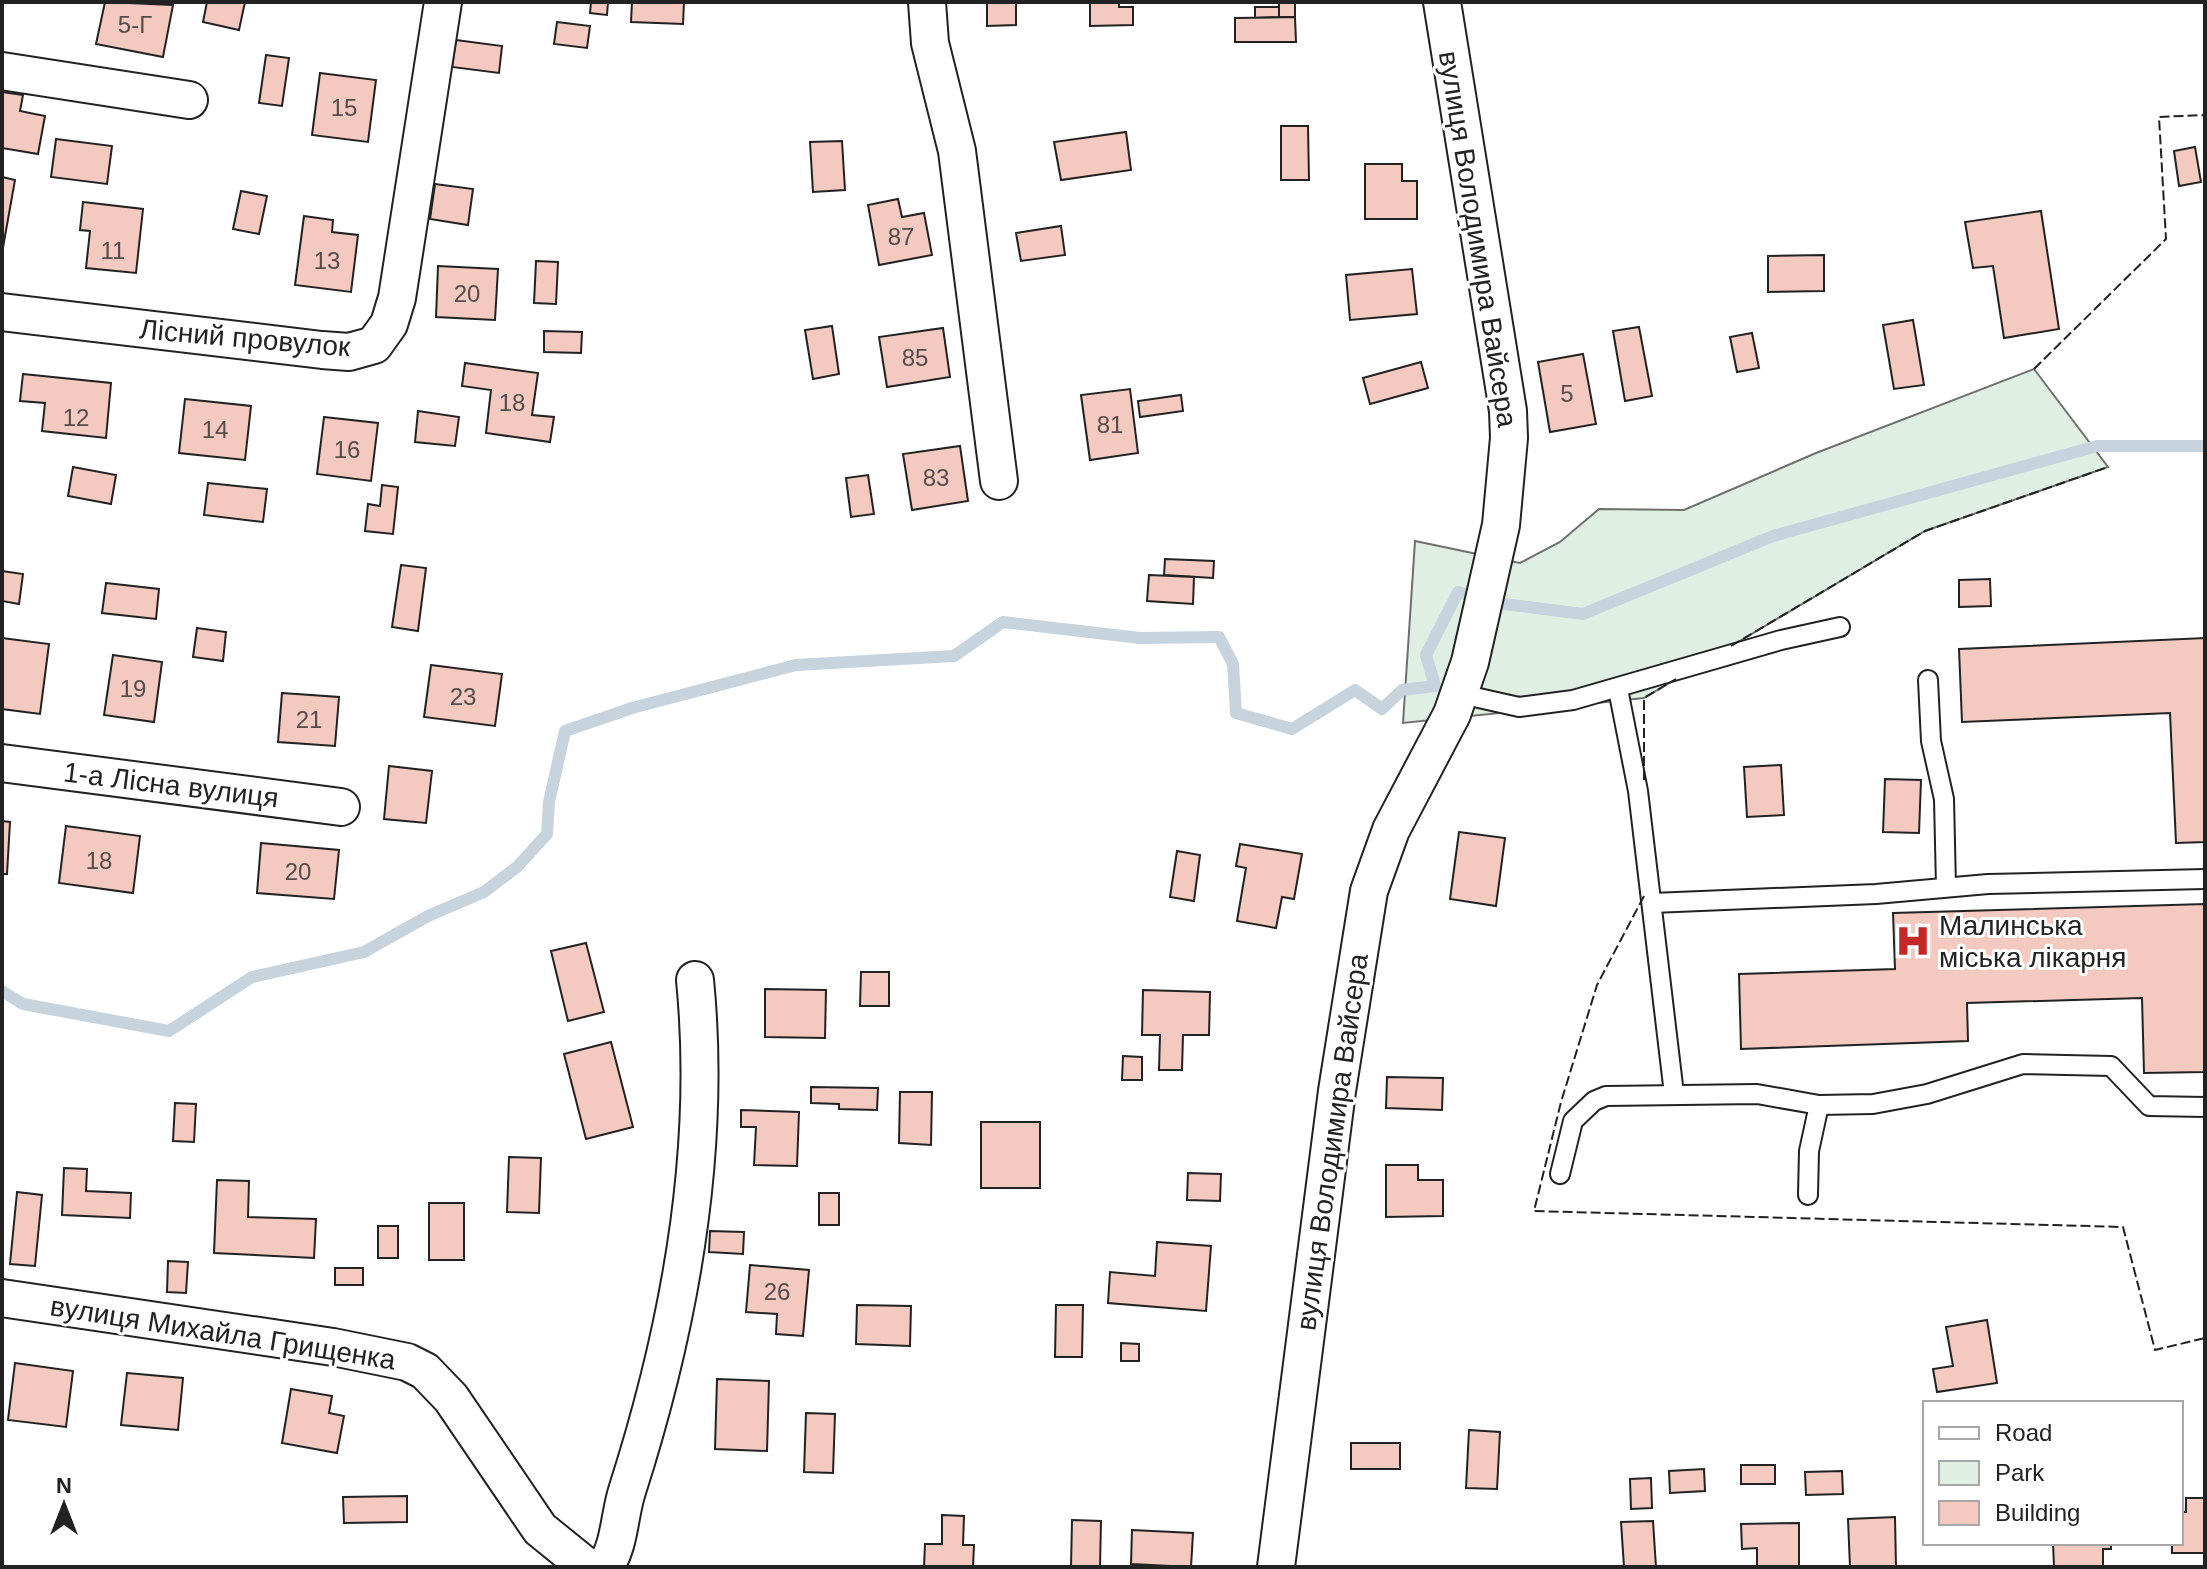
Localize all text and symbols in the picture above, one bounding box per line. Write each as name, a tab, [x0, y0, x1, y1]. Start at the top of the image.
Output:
house number: 5-Г	[118, 11, 152, 38]
street label: вулиця Володимира Вайсера	[1433, 49, 1523, 430]
house number: 15	[331, 94, 357, 121]
house number: 87	[888, 223, 914, 250]
house number: 11	[101, 237, 125, 264]
house number: 13	[314, 247, 340, 274]
house number: 20	[454, 280, 480, 307]
street label: Лісний провулок	[138, 313, 352, 363]
house number: 85	[902, 344, 928, 371]
house number: 5	[1560, 380, 1574, 407]
house number: 18	[499, 389, 525, 416]
house number: 12	[63, 404, 89, 431]
house number: 81	[1097, 411, 1123, 438]
house number: 14	[202, 416, 228, 443]
house number: 16	[334, 436, 360, 463]
house number: 83	[923, 464, 949, 491]
house number: 19	[120, 675, 146, 702]
house number: 23	[450, 683, 476, 710]
house number: 21	[296, 706, 322, 733]
street label: 1-а Лісна вулиця	[62, 756, 280, 814]
house number: 18	[86, 847, 112, 874]
house number: 20	[285, 858, 311, 885]
place label: Малинська міська лікарня	[1939, 910, 2126, 973]
hospital icon: Малинська міська лікарня	[1894, 922, 1932, 960]
street label: вулиця Володимира Вайсера	[1290, 951, 1374, 1332]
house number: 26	[764, 1278, 790, 1305]
street label: вулиця Михайла Грищенка	[48, 1290, 398, 1376]
legend	[1923, 1401, 2183, 1545]
text: Road	[1995, 1419, 2052, 1446]
text: Park	[1995, 1459, 2045, 1486]
north arrow	[24, 1465, 104, 1545]
text: N	[56, 1473, 72, 1498]
text: Building	[1995, 1499, 2080, 1526]

